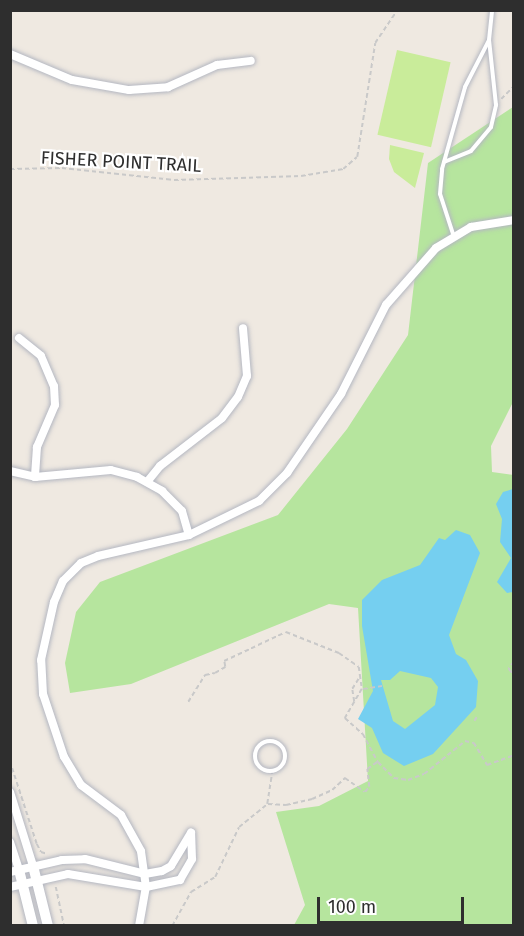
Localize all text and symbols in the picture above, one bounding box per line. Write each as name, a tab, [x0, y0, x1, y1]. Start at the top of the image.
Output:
street label: FISHER POINT TRAIL	[40, 147, 202, 177]
scale bar	[320, 885, 467, 923]
text: 100 m	[328, 896, 376, 918]

